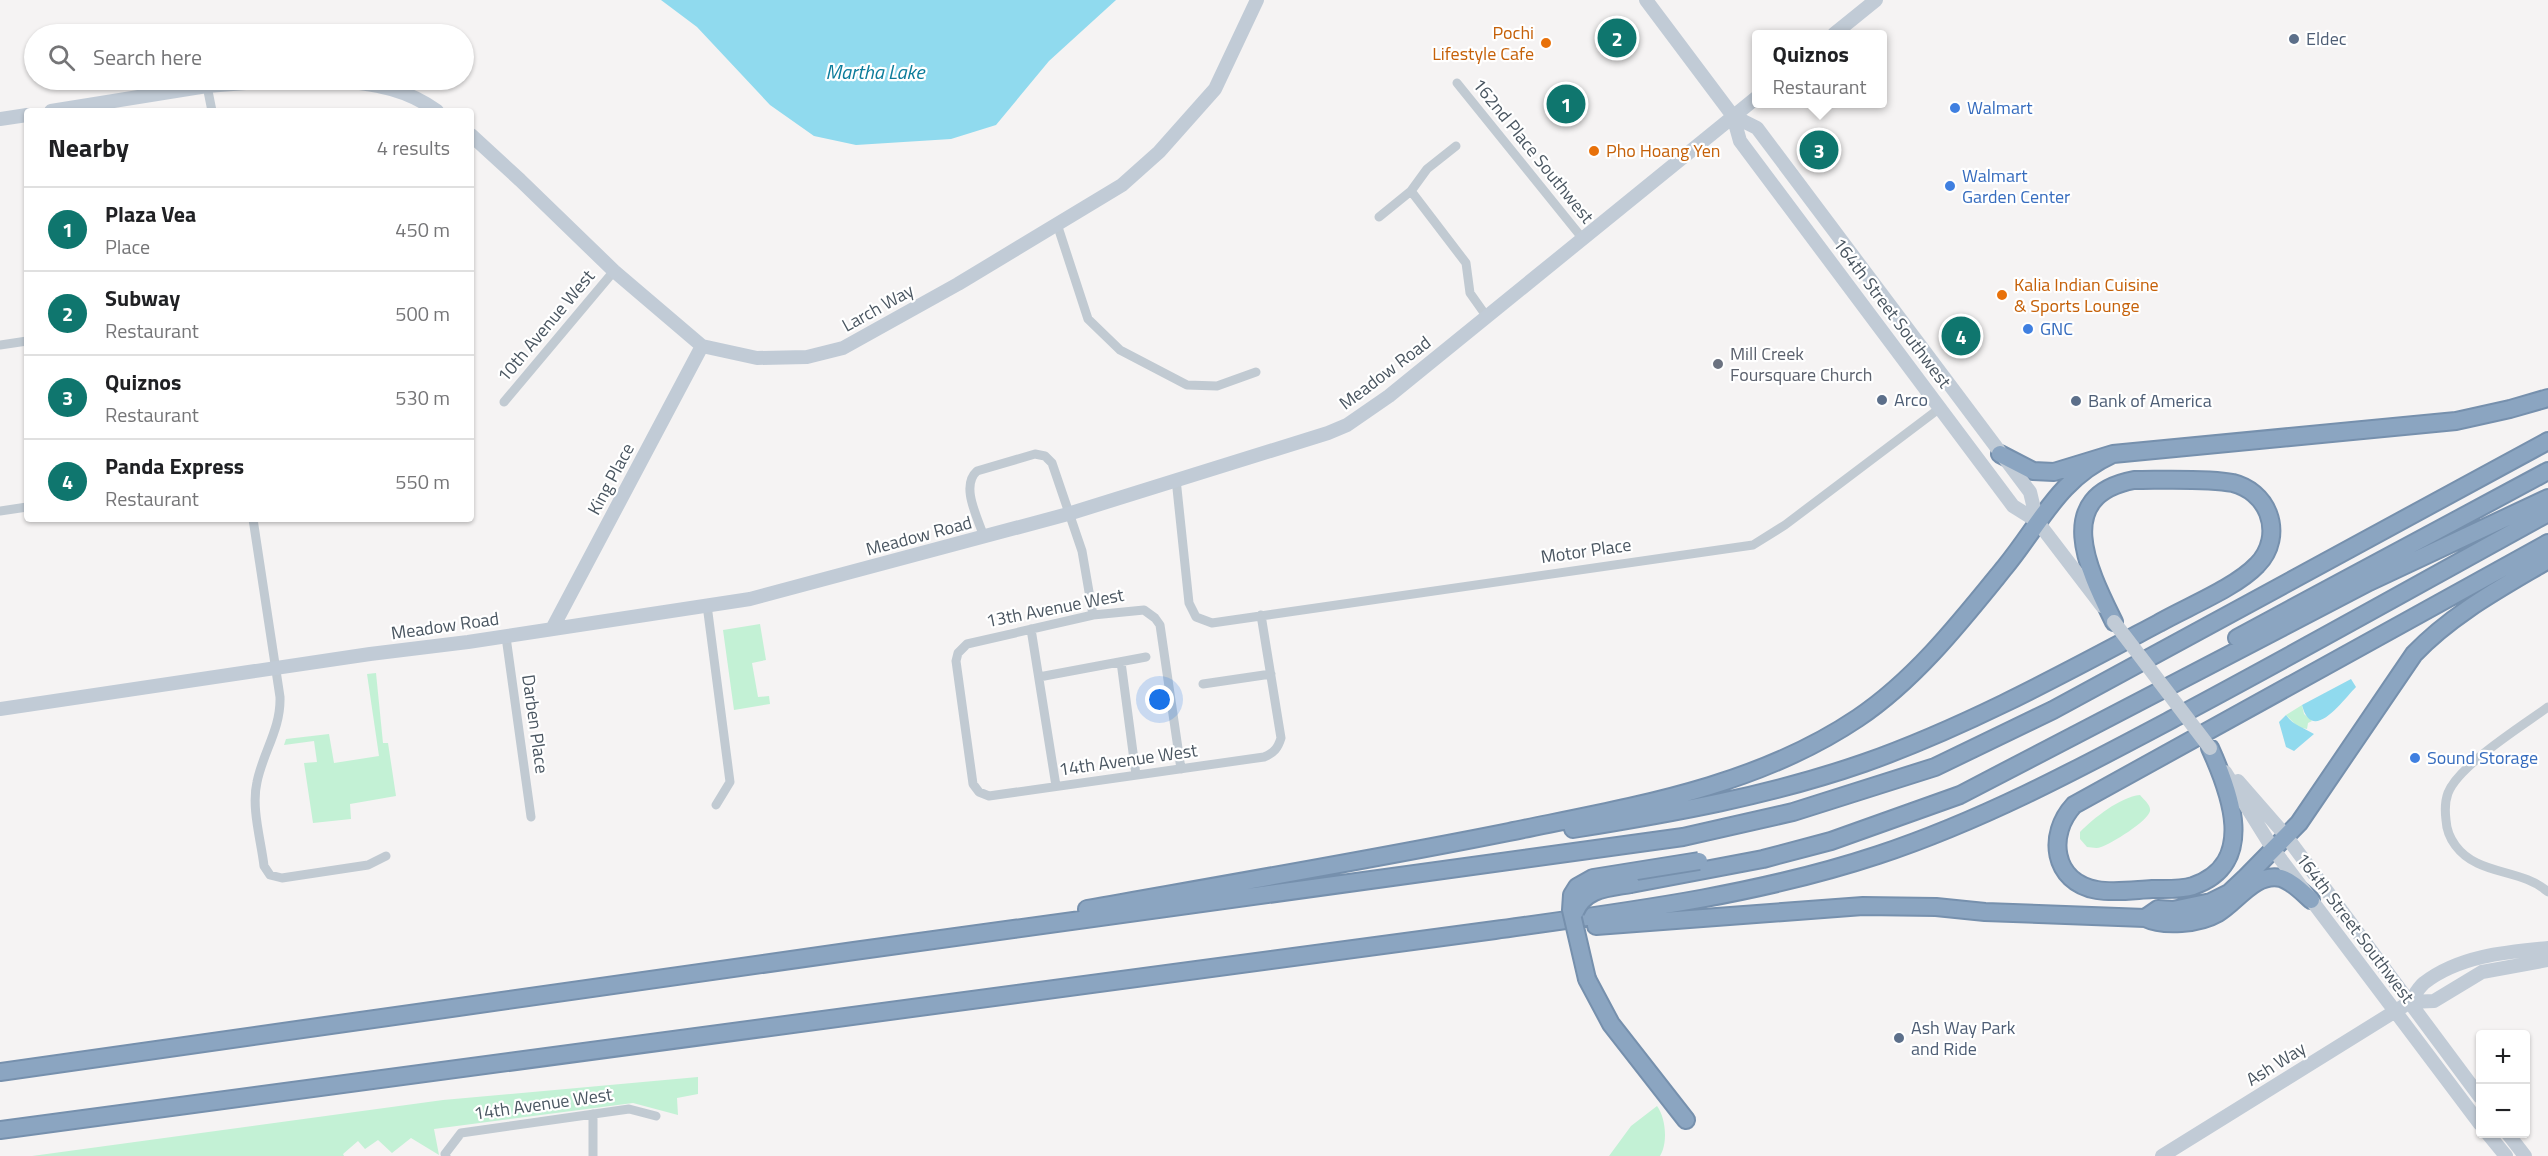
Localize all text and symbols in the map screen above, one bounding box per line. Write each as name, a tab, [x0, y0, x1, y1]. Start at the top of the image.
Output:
pin: 2	[1598, 15, 1636, 60]
place label: Pochi Lifestyle Cafe	[1432, 19, 1534, 67]
search box	[24, 24, 474, 90]
place label: Eldec	[2306, 25, 2347, 52]
popup	[1752, 30, 1887, 108]
marker: Eldec	[2287, 32, 2301, 46]
marker: Pochi Lifestyle Cafe	[1539, 36, 1553, 50]
text: Quiznos	[1773, 37, 1849, 71]
text: Search here	[93, 40, 202, 74]
icon: search	[45, 41, 78, 74]
water label: Martha Lake	[826, 56, 926, 87]
text: Restaurant	[1773, 71, 1866, 102]
street label: 162nd Place Southwest	[1468, 74, 1598, 228]
pin: 1	[1546, 82, 1586, 126]
place label: Walmart	[1967, 94, 2033, 121]
marker: Walmart	[1948, 101, 1962, 115]
text: Nearby	[48, 128, 129, 167]
pin: 3	[1800, 128, 1838, 172]
text: 4 results	[377, 132, 450, 163]
place label: Pho Hoang Yen	[1606, 137, 1720, 164]
marker: Pho Hoang Yen	[1587, 144, 1601, 158]
place label: Walmart Garden Center	[1962, 162, 2070, 210]
marker: Walmart Garden Center	[1943, 179, 1957, 193]
text: Plaza Vea	[105, 197, 196, 231]
text: 1	[62, 214, 73, 245]
text: 450 m	[395, 214, 450, 245]
text: Place	[105, 231, 150, 262]
street label: 164th Street Southwest	[1827, 232, 1959, 394]
street label: 10th Avenue West	[490, 263, 601, 388]
place label: Kalia Indian Cuisine & Sports Lounge	[2014, 271, 2159, 319]
street label: Larch Way	[837, 277, 919, 338]
text: Subway	[105, 281, 180, 315]
marker: Kalia Indian Cuisine & Sports Lounge	[1995, 288, 2009, 302]
text: 2	[62, 298, 73, 329]
text: 500 m	[395, 298, 450, 329]
pin: 4	[1942, 314, 1980, 358]
text: Restaurant	[105, 315, 199, 346]
place label: GNC	[2040, 315, 2073, 342]
marker: GNC	[2021, 322, 2035, 336]
street label: Meadow Road	[1333, 329, 1436, 416]
place label: Mill Creek Foursquare Church	[1730, 340, 1873, 388]
marker: Mill Creek Foursquare Church	[1711, 357, 1725, 371]
text: Quiznos	[105, 365, 181, 399]
text: 3	[62, 382, 73, 413]
text: 530 m	[395, 382, 450, 413]
place label: Arco	[1894, 386, 1928, 413]
place label: Bank of America	[2088, 387, 2212, 414]
marker: Arco	[1875, 393, 1889, 407]
marker: Bank of America	[2069, 394, 2083, 408]
text: Restaurant	[105, 399, 199, 430]
street label: King Place	[580, 438, 641, 519]
text: Panda Express	[105, 449, 244, 483]
text: 4	[62, 466, 73, 497]
text: 550 m	[395, 466, 450, 497]
text: Restaurant	[105, 483, 199, 514]
street label: Meadow Road	[863, 508, 975, 563]
street label: Motor Place	[1539, 531, 1633, 570]
street label: 13th Avenue West	[984, 581, 1127, 634]
street label: Meadow Road	[389, 605, 501, 646]
street label: Darben Place	[515, 673, 556, 775]
your location	[1145, 685, 1174, 714]
street label: 14th Avenue West	[1057, 736, 1200, 783]
place label: Sound Storage	[2427, 744, 2538, 771]
marker: Sound Storage	[2408, 751, 2422, 765]
street label: 164th Street Southwest	[2290, 847, 2422, 1009]
place label: Ash Way Park and Ride	[1911, 1014, 2016, 1062]
map controls	[2476, 1030, 2530, 1138]
button: +	[2476, 1030, 2530, 1084]
marker: Ash Way Park and Ride	[1892, 1031, 1906, 1045]
street label: Ash Way	[2241, 1034, 2311, 1093]
street label: 14th Avenue West	[472, 1080, 615, 1127]
button: −	[2476, 1084, 2530, 1138]

